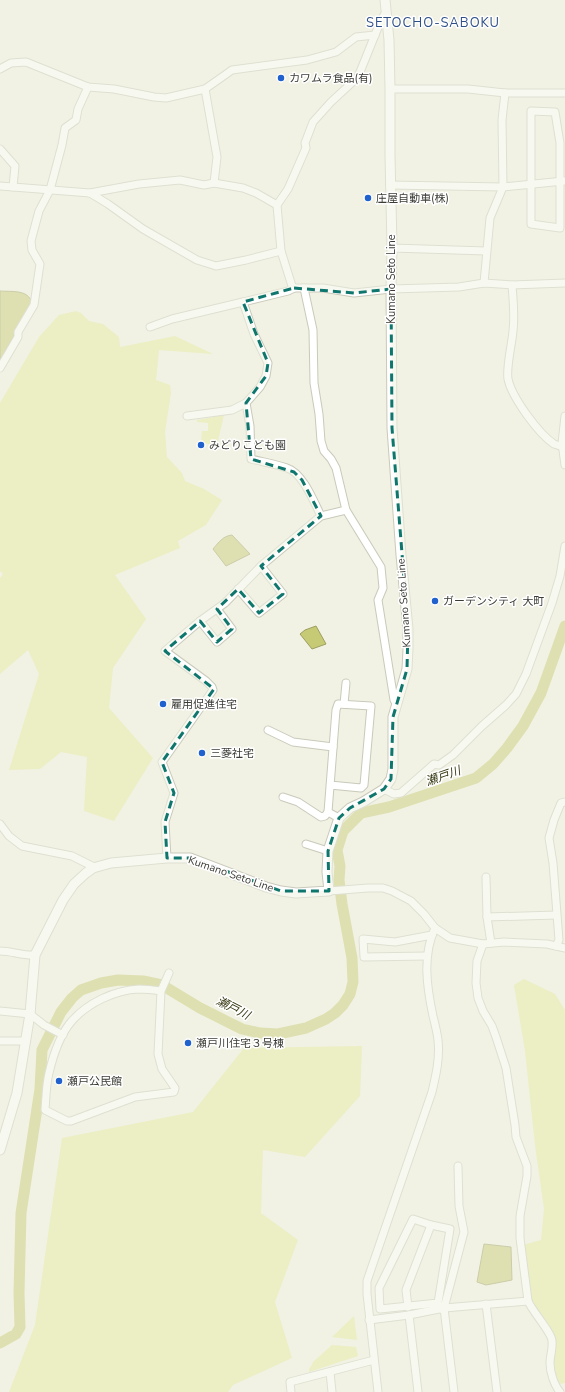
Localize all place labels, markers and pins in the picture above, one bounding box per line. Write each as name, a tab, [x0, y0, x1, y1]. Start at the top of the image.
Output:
place label: カワムラ食品(有)	[289, 71, 372, 86]
marker: カワムラ食品(有)	[276, 73, 286, 83]
place label: 庄屋自動車(株)	[376, 191, 449, 206]
marker: 庄屋自動車(株)	[363, 193, 373, 203]
place label: みどりこども園	[209, 438, 286, 453]
marker: みどりこども園	[196, 440, 206, 450]
place label: ガーデンシティ 大町	[443, 594, 544, 609]
marker: ガーデンシティ 大町	[430, 596, 440, 606]
place label: 雇用促進住宅	[171, 697, 237, 712]
marker: 雇用促進住宅	[158, 699, 168, 709]
place label: 三菱社宅	[210, 746, 254, 761]
marker: 三菱社宅	[197, 748, 207, 758]
place label: 瀬戸川住宅３号棟	[196, 1036, 284, 1051]
marker: 瀬戸川住宅３号棟	[183, 1038, 193, 1048]
place label: 瀬戸公民館	[67, 1074, 122, 1089]
marker: 瀬戸公民館	[54, 1076, 64, 1086]

